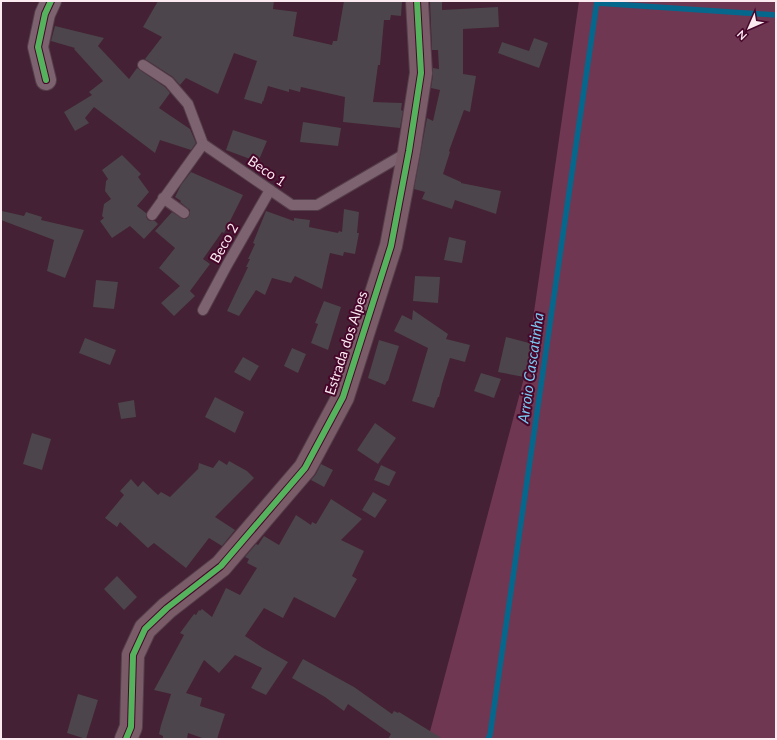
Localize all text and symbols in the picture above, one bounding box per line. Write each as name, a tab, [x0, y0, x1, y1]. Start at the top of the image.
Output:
north arrow	[729, 8, 769, 48]
text: N	[734, 28, 749, 43]
street label: Beco 1	[245, 152, 290, 190]
street label: Beco 2	[206, 220, 241, 265]
street label: Estrada dos Alpes	[321, 289, 370, 397]
water label: Arroio Cascatinha	[513, 311, 547, 425]

